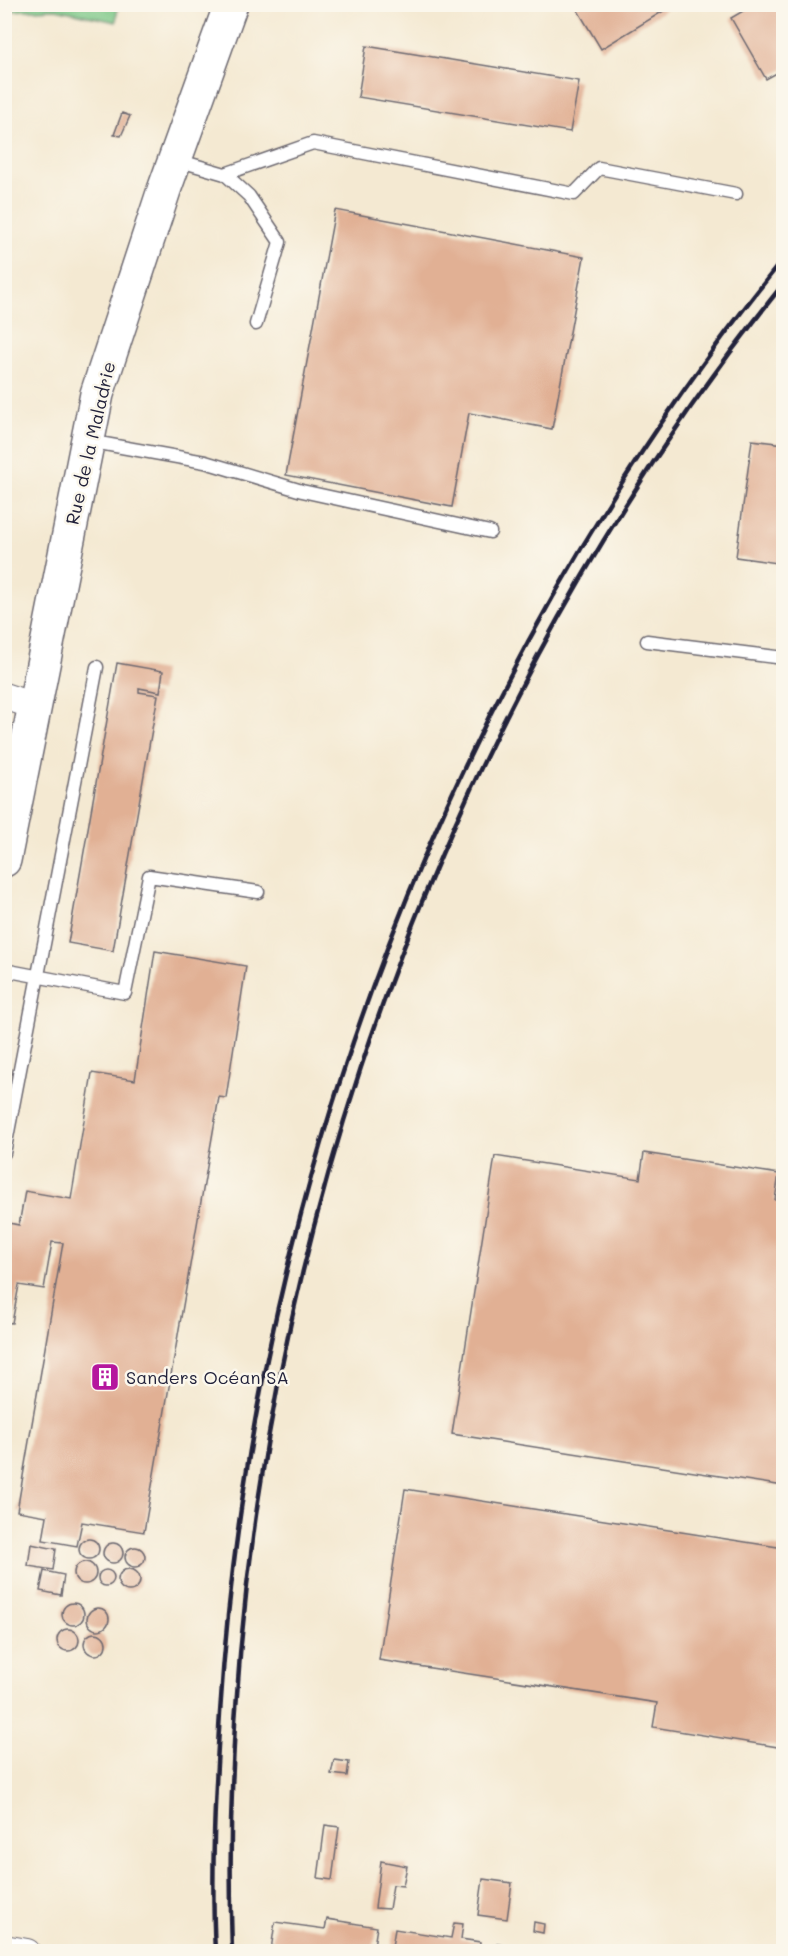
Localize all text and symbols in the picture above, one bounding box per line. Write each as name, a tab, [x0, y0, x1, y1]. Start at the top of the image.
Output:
street label: Rue de la Maladrie	[60, 359, 120, 527]
building icon: Sanders Océan SA	[89, 1361, 121, 1393]
place label: Sanders Océan SA	[126, 1365, 289, 1389]

